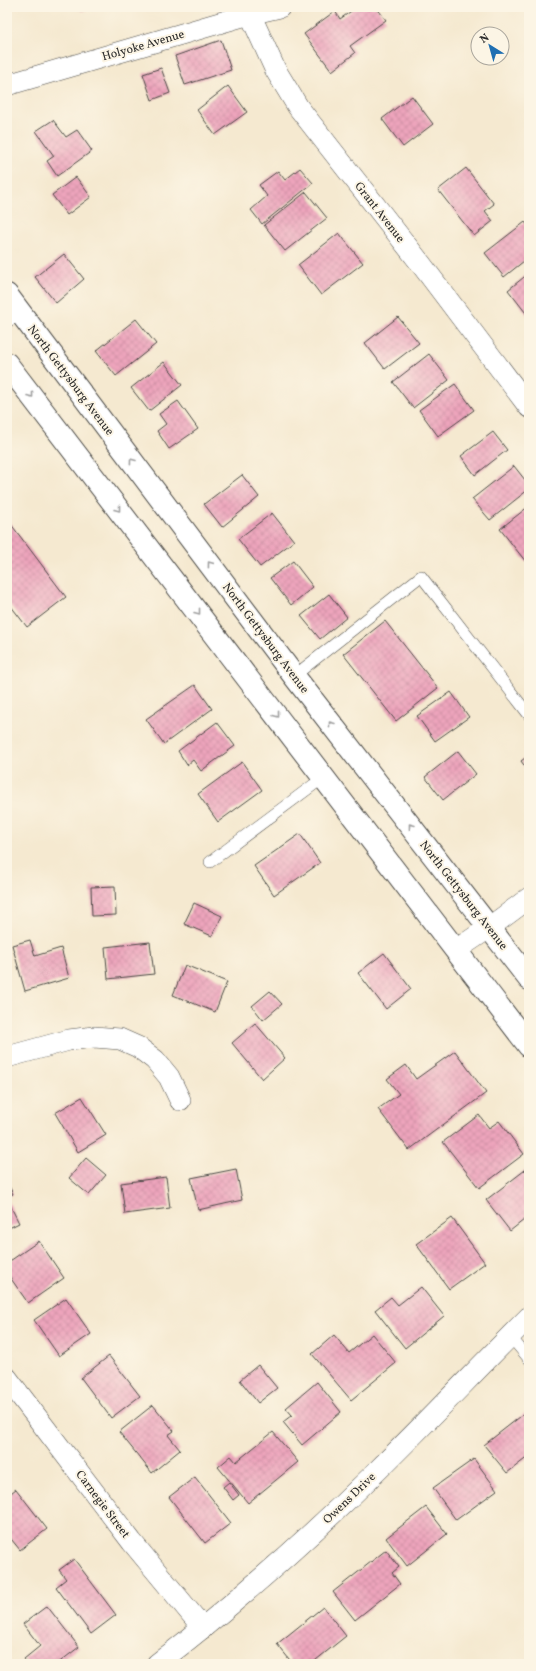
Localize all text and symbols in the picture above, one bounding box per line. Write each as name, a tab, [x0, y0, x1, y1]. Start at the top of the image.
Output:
street label: Holyoke Avenue	[100, 26, 187, 65]
north arrow	[470, 26, 510, 66]
text: N	[477, 31, 493, 48]
street label: Grant Avenue	[350, 179, 408, 246]
street label: North Gettysburg Avenue	[23, 322, 117, 439]
one-way arrow	[26, 390, 33, 397]
one-way arrow	[130, 458, 137, 465]
one-way arrow	[114, 505, 121, 512]
one-way arrow	[208, 562, 215, 569]
street label: North Gettysburg Avenue	[218, 580, 312, 697]
one-way arrow	[193, 608, 200, 615]
one-way arrow	[272, 711, 279, 718]
one-way arrow	[329, 721, 336, 728]
one-way arrow	[409, 824, 416, 831]
street label: North Gettysburg Avenue	[415, 838, 511, 954]
street label: Carnegie Street	[71, 1467, 133, 1542]
street label: Owens Drive	[320, 1469, 380, 1528]

